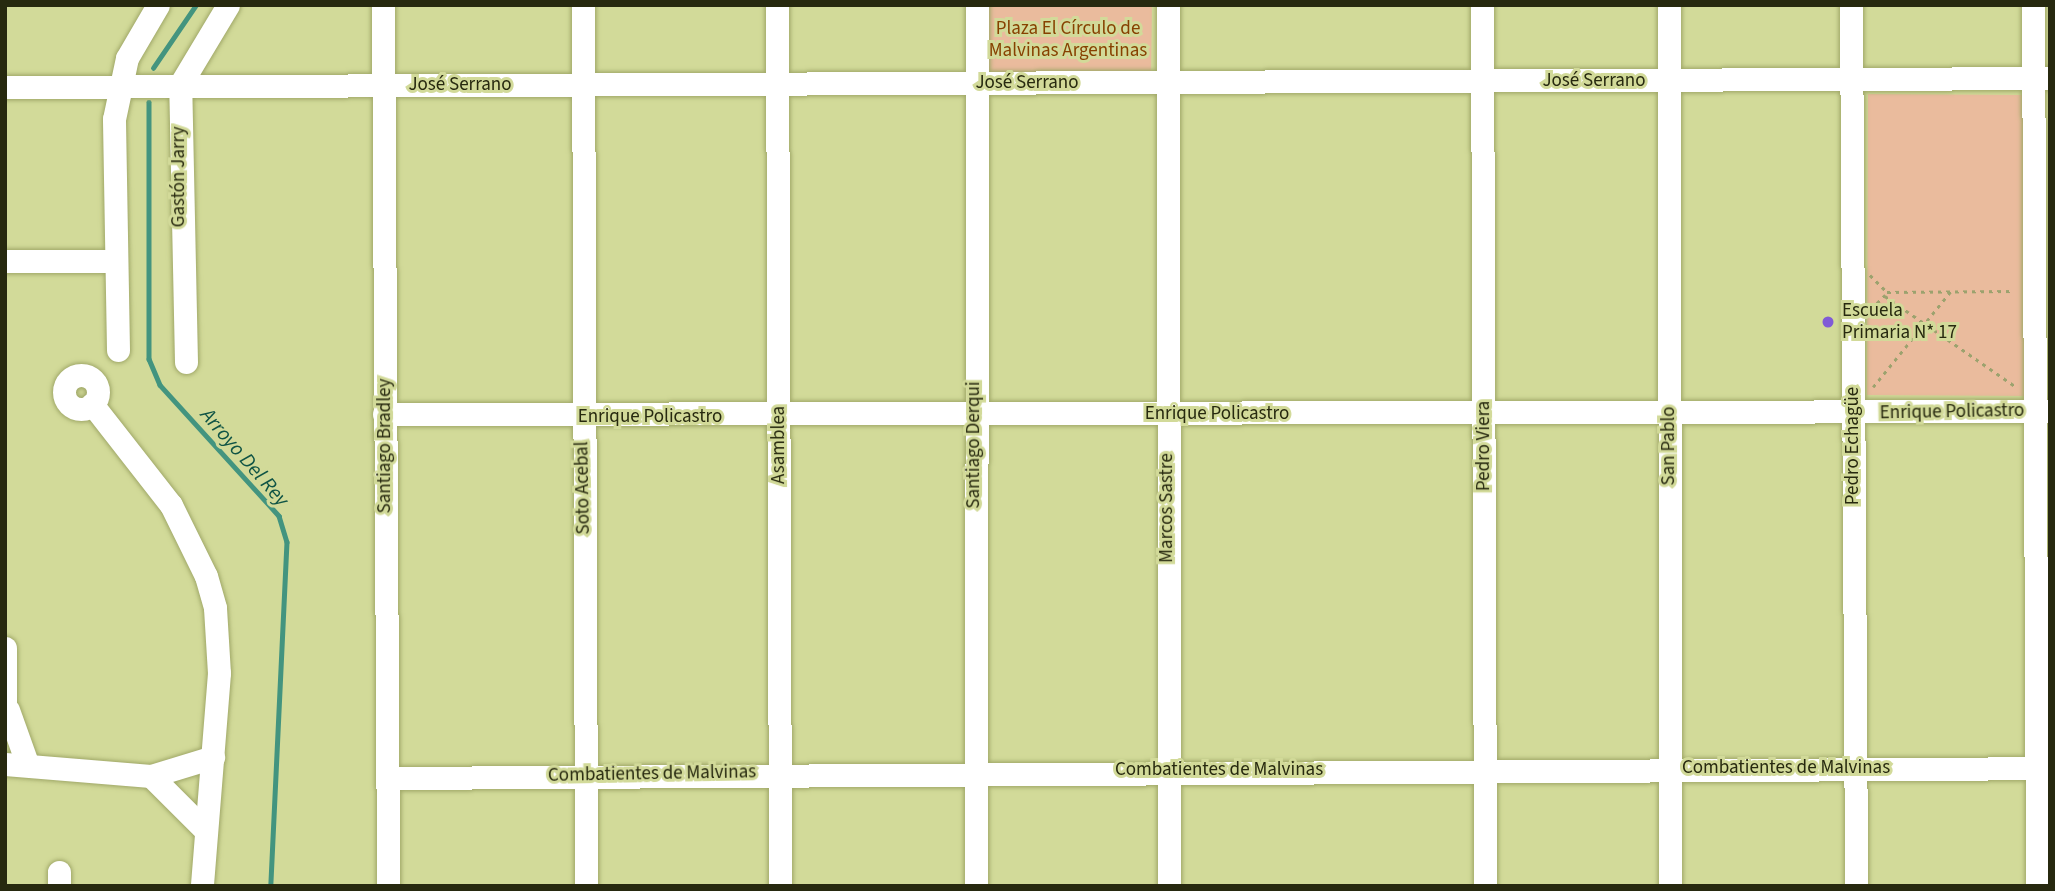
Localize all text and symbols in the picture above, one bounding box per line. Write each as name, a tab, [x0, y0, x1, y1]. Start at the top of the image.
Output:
park label: Plaza El Círculo de Malvinas Argentinas	[989, 18, 1147, 62]
street label: José Serrano	[1542, 70, 1646, 92]
street label: José Serrano	[975, 72, 1079, 94]
street label: José Serrano	[408, 74, 512, 96]
street label: Gastón Jarry	[168, 127, 190, 227]
place label: Escuela Primaria N* 17	[1842, 300, 1957, 344]
marker: Escuela Primaria N* 17	[1820, 314, 1836, 330]
street label: Santiago Bradley	[374, 379, 396, 513]
street label: Santiago Derqui	[963, 381, 985, 509]
street label: Pedro Echagüe	[1842, 387, 1864, 505]
street label: Enrique Policastro	[1879, 399, 2025, 425]
street label: Pedro Viera	[1473, 401, 1495, 491]
water label: Arroyo Del Rey	[195, 403, 295, 511]
street label: Enrique Policastro	[1145, 403, 1289, 425]
street label: Enrique Policastro	[578, 406, 722, 428]
street label: Asamblea	[768, 406, 790, 484]
street label: San Pablo	[1658, 406, 1680, 486]
street label: Soto Acebal	[571, 441, 595, 535]
street label: Marcos Sastre	[1156, 453, 1178, 563]
street label: Combatientes de Malvinas	[1682, 757, 1890, 779]
street label: Combatientes de Malvinas	[1115, 759, 1323, 781]
street label: Combatientes de Malvinas	[548, 761, 756, 787]

